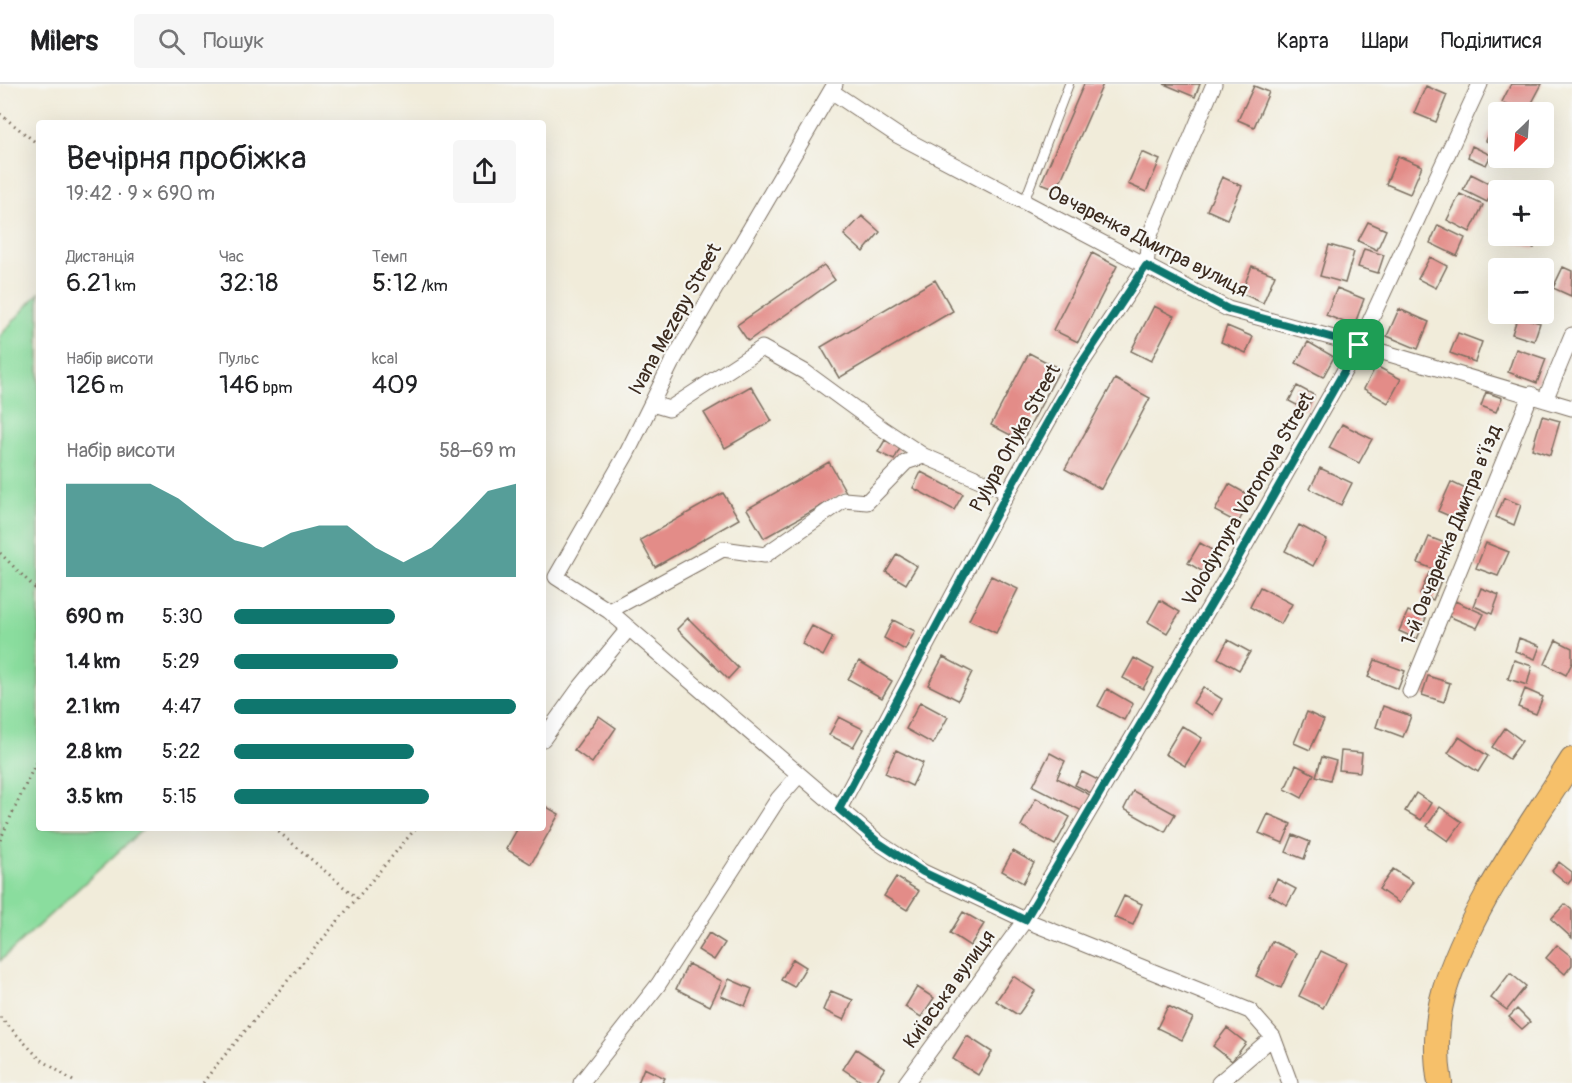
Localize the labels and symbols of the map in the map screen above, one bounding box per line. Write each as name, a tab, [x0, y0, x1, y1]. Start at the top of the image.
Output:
north arrow	[1488, 102, 1554, 168]
street label: Овчаренка Дмитра вулиця	[1043, 179, 1253, 303]
street label: Ivana Mezepy Street	[623, 238, 727, 399]
pin	[1333, 319, 1384, 370]
street label: Pylypa Orlyka Street	[964, 359, 1066, 516]
street label: Volodymyra Voronova Street	[1176, 387, 1320, 610]
street label: 1-й Овчаренка Дмитра в’їзд	[1395, 421, 1507, 649]
street label: Київська вулиця	[898, 925, 1000, 1053]

